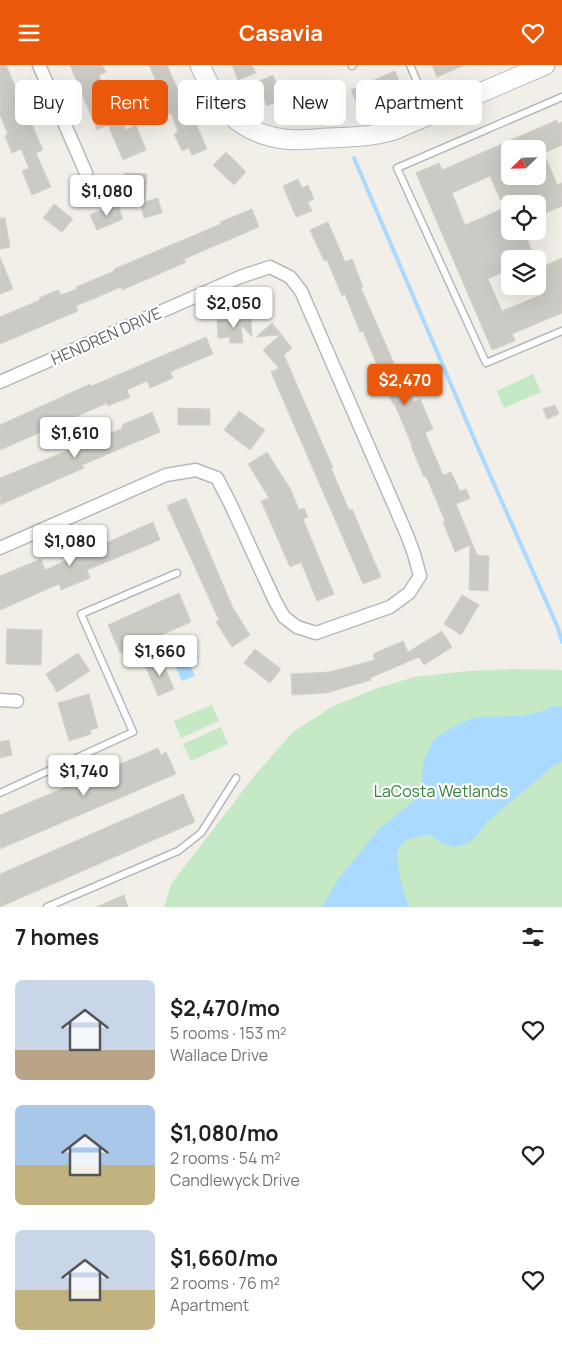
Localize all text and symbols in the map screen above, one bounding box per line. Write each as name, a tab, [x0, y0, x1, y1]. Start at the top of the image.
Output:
text: Casavia	[239, 18, 323, 48]
icon: menu	[15, 19, 43, 47]
icon: heart	[519, 19, 547, 47]
chip: Buy	[15, 80, 82, 125]
chip: Rent	[92, 80, 168, 125]
chip: Filters	[178, 80, 264, 125]
chip: New	[274, 80, 346, 125]
chip: Apartment	[356, 80, 482, 125]
north arrow	[501, 140, 546, 185]
map controls	[501, 140, 546, 295]
pin: $1,080	[66, 175, 148, 217]
text: $1,080	[81, 180, 133, 202]
button: locate	[501, 195, 546, 240]
button: layers	[501, 250, 546, 295]
pin: $2,050	[193, 287, 275, 329]
text: $2,050	[207, 292, 261, 314]
street label: HENDREN DRIVE	[47, 302, 165, 370]
pin: $2,470	[364, 363, 446, 406]
text: $2,470	[378, 369, 432, 391]
pin: $1,610	[34, 417, 116, 459]
text: $1,610	[51, 422, 99, 444]
pin: $1,080	[29, 525, 111, 567]
text: $1,080	[44, 530, 96, 552]
pin: $1,660	[119, 635, 201, 677]
text: $1,660	[134, 640, 186, 662]
pin: $1,740	[43, 755, 125, 797]
text: $1,740	[59, 760, 109, 782]
park label: LaCosta Wetlands	[374, 780, 508, 802]
text: 7 homes	[15, 923, 99, 951]
icon: filters	[519, 923, 547, 951]
text: $2,470/mo	[170, 994, 280, 1022]
icon: home	[55, 1000, 115, 1060]
icon: heart	[519, 1016, 547, 1044]
text: 5 rooms · 153 m²	[170, 1022, 286, 1044]
text: Wallace Drive	[170, 1044, 268, 1066]
text: $1,080/mo	[170, 1119, 279, 1147]
icon: home	[55, 1125, 115, 1185]
icon: heart	[519, 1141, 547, 1169]
text: 2 rooms · 54 m²	[170, 1147, 281, 1169]
text: Candlewyck Drive	[170, 1169, 300, 1191]
text: $1,660/mo	[170, 1244, 278, 1272]
icon: home	[55, 1250, 115, 1310]
icon: heart	[519, 1266, 547, 1294]
text: 2 rooms · 76 m²	[170, 1272, 280, 1294]
text: Apartment	[170, 1294, 249, 1316]

